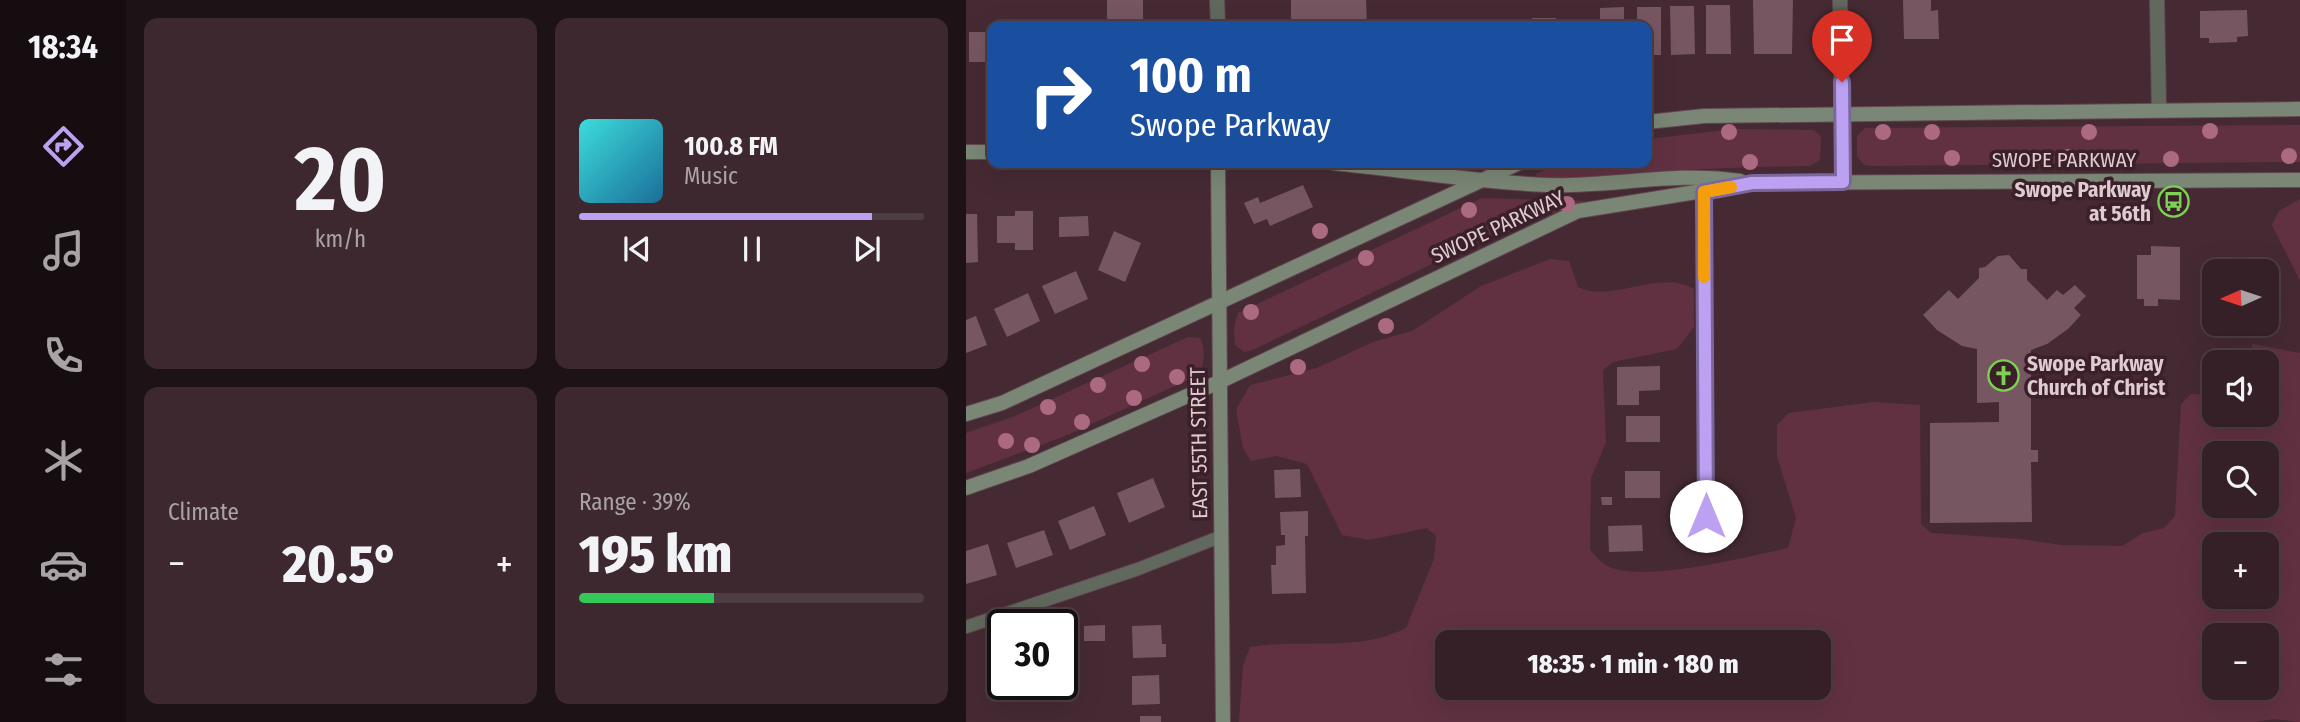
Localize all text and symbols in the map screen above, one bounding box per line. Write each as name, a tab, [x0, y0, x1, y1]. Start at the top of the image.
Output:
pin	[1812, 10, 1872, 82]
icon: arrive	[1823, 21, 1861, 59]
text: 18:34	[28, 28, 98, 66]
text: 100 m	[1130, 46, 1252, 105]
icon: right	[1015, 49, 1106, 140]
text: Swope Parkway	[1130, 106, 1331, 144]
icon: directions	[39, 122, 88, 171]
text: 20	[295, 125, 386, 234]
text: 100.8 FM	[684, 131, 778, 162]
street label: SWOPE PARKWAY	[1992, 147, 2137, 173]
text: Music	[684, 162, 738, 190]
place label: Swope Parkway at 56th	[2015, 177, 2152, 227]
street label: SWOPE PARKWAY	[1427, 184, 1569, 269]
bus stop icon: Swope Parkway at 56th	[2157, 185, 2191, 219]
text: km/h	[315, 225, 366, 253]
icon: music	[39, 226, 88, 275]
icon: previous	[618, 230, 656, 268]
icon: pause	[733, 230, 771, 268]
icon: next	[848, 230, 886, 268]
north arrow	[2202, 259, 2278, 336]
map controls	[2202, 259, 2279, 700]
icon: phone	[39, 331, 88, 380]
button: sound	[2202, 350, 2279, 427]
place label: Swope Parkway Church of Christ	[2027, 351, 2166, 401]
church icon: Swope Parkway Church of Christ	[1987, 359, 2021, 393]
street label: EAST 55TH STREET	[1185, 367, 1213, 519]
icon: climate	[39, 436, 88, 485]
button: search	[2202, 441, 2279, 518]
position arrow	[1669, 479, 1743, 553]
text: Range · 39%	[579, 488, 691, 516]
text: Climate	[168, 498, 239, 526]
text: 195 km	[579, 523, 732, 586]
button: +	[2202, 532, 2279, 609]
text: 20.5°	[283, 533, 398, 596]
icon: car	[39, 540, 88, 589]
text: −	[168, 541, 185, 587]
text: +	[496, 541, 513, 587]
speed limit sign: 30	[987, 609, 1078, 700]
button: −	[2202, 623, 2279, 700]
icon: filters	[39, 645, 88, 694]
text: 18:35 · 1 min · 180 m	[1527, 649, 1739, 680]

